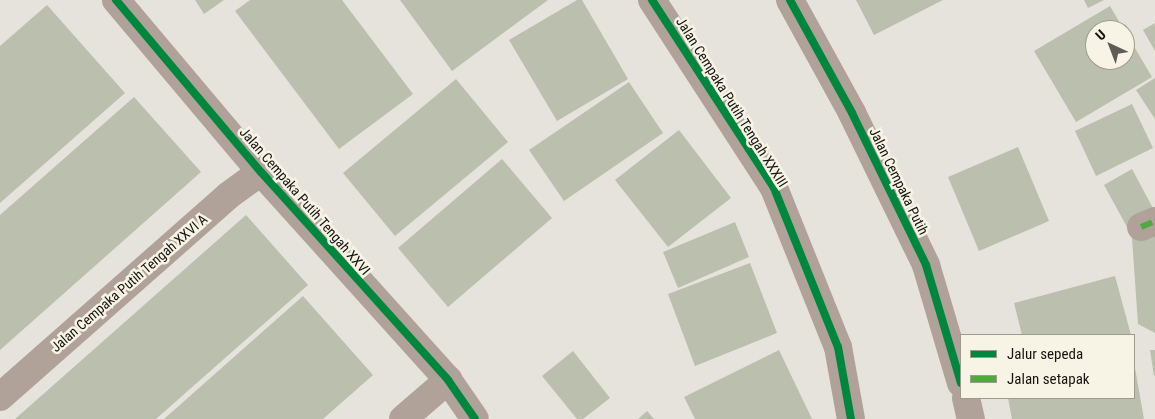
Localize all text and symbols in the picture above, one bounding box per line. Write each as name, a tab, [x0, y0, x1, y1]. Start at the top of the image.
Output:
street label: Jalan Cempaka Putih Tengah XXXIII	[673, 14, 791, 190]
north arrow	[1085, 20, 1135, 70]
text: U	[1092, 26, 1109, 43]
street label: Jalan Cempaka Putih Tengah XXVI	[236, 124, 374, 278]
street label: Jalan Cempaka Putih	[866, 125, 932, 237]
street label: Jalan Cempaka Putih Tengah XXVI A	[47, 210, 211, 356]
legend	[960, 334, 1135, 399]
text: Jalur sepeda	[1007, 345, 1083, 363]
text: Jalan setapak	[1007, 370, 1090, 388]

